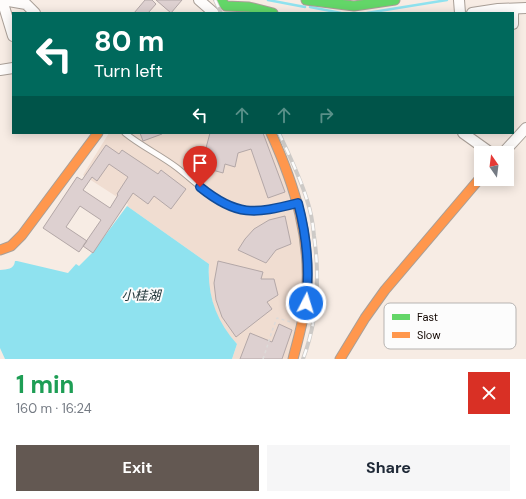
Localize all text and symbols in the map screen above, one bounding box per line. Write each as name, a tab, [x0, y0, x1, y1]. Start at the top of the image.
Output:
text: 80 m	[94, 23, 164, 60]
icon: left	[28, 28, 80, 80]
text: Turn left	[94, 59, 163, 83]
icon: left	[189, 104, 211, 126]
icon: ahead	[231, 104, 253, 126]
icon: ahead	[273, 104, 295, 126]
icon: right	[315, 104, 337, 126]
pin	[183, 146, 217, 187]
north arrow	[474, 146, 514, 186]
map controls	[474, 146, 514, 186]
icon: arrive	[189, 152, 211, 174]
position arrow	[285, 282, 327, 324]
water label: 小桂湖	[121, 287, 162, 304]
legend	[384, 303, 516, 349]
text: Fast	[417, 310, 438, 324]
text: Slow	[417, 328, 441, 342]
text: 1 min	[16, 369, 74, 400]
button: close	[468, 372, 510, 414]
text: 160 m · 16:24	[16, 400, 92, 417]
button: Exit	[16, 445, 259, 491]
button: Share	[267, 445, 510, 491]

